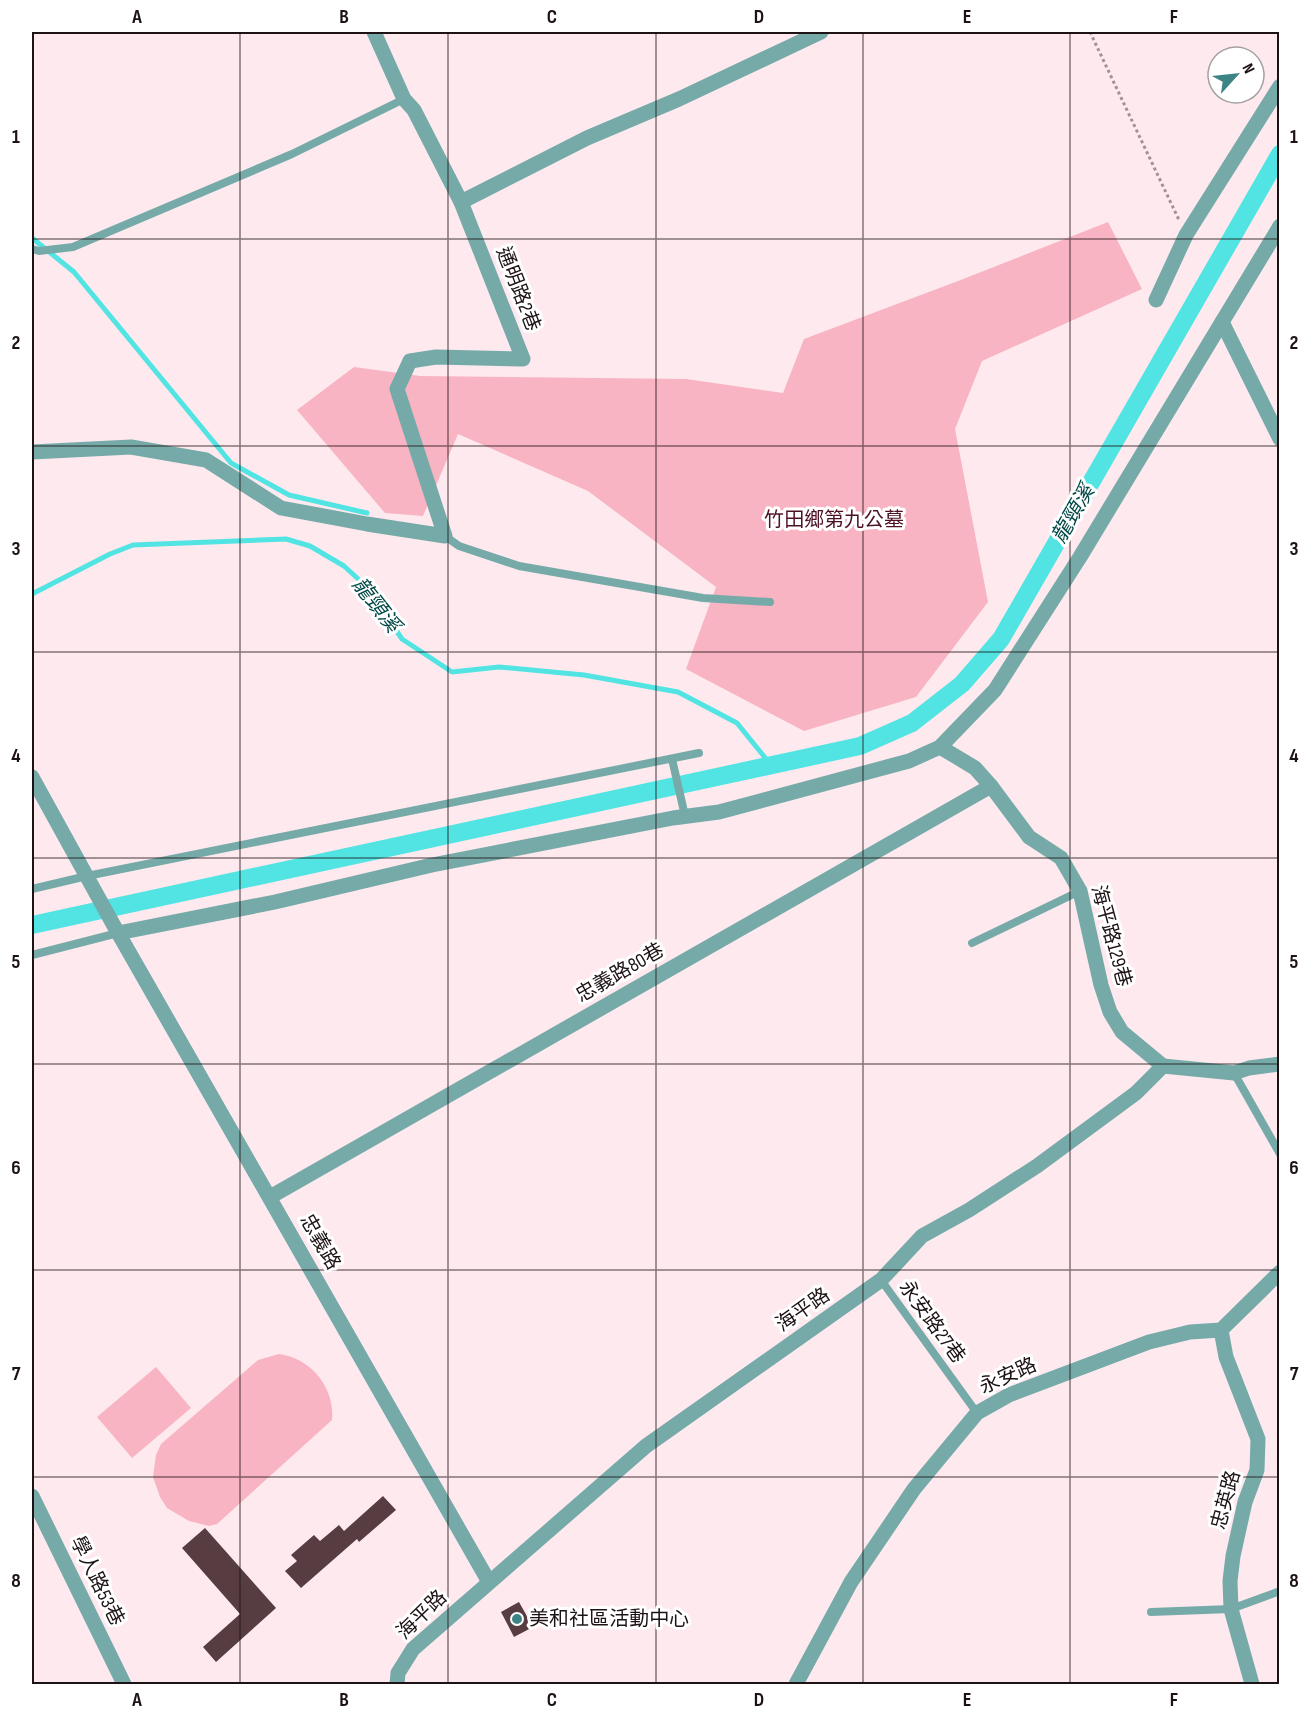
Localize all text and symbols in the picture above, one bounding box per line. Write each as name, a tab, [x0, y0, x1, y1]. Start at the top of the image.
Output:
text: A	[131, 5, 142, 29]
text: B	[339, 5, 349, 29]
text: C	[547, 5, 557, 29]
text: D	[754, 5, 764, 29]
text: E	[963, 5, 971, 29]
text: F	[1170, 5, 1178, 29]
north arrow	[1206, 45, 1266, 105]
text: N	[1238, 61, 1258, 77]
text: 1	[12, 125, 20, 149]
text: 1	[1290, 125, 1298, 149]
street label: 通明路2巷	[491, 244, 545, 334]
text: 2	[12, 331, 20, 355]
text: 2	[1290, 331, 1298, 355]
water label: 龍頸溪	[1046, 478, 1101, 548]
park label: 竹田鄉第九公墓	[764, 508, 904, 532]
text: 3	[12, 537, 21, 561]
text: 3	[1290, 537, 1299, 561]
water label: 龍頸溪	[347, 572, 407, 640]
text: 4	[11, 744, 21, 768]
text: 4	[1289, 744, 1299, 768]
street label: 海平路129巷	[1086, 883, 1136, 989]
street label: 忠義路80巷	[572, 938, 668, 1008]
text: 5	[12, 950, 21, 974]
text: 5	[1290, 950, 1299, 974]
text: 6	[11, 1156, 21, 1180]
text: 6	[1289, 1156, 1299, 1180]
street label: 忠義路	[295, 1210, 345, 1274]
street label: 永安路27巷	[894, 1276, 970, 1368]
street label: 海平路	[772, 1283, 834, 1337]
street label: 永安路	[976, 1353, 1040, 1399]
text: 7	[12, 1362, 21, 1386]
text: 7	[1290, 1362, 1299, 1386]
street label: 忠英路	[1207, 1468, 1245, 1532]
street label: 學人路53巷	[65, 1532, 129, 1630]
text: 8	[11, 1569, 21, 1593]
text: 8	[1289, 1569, 1299, 1593]
street label: 海平路	[392, 1586, 452, 1644]
place label: 美和社區活動中心	[529, 1607, 689, 1631]
marker: 美和社區活動中心	[510, 1612, 524, 1626]
text: A	[131, 1688, 142, 1712]
text: B	[339, 1688, 349, 1712]
text: C	[547, 1688, 557, 1712]
text: D	[754, 1688, 764, 1712]
text: E	[963, 1688, 971, 1712]
text: F	[1170, 1688, 1178, 1712]

